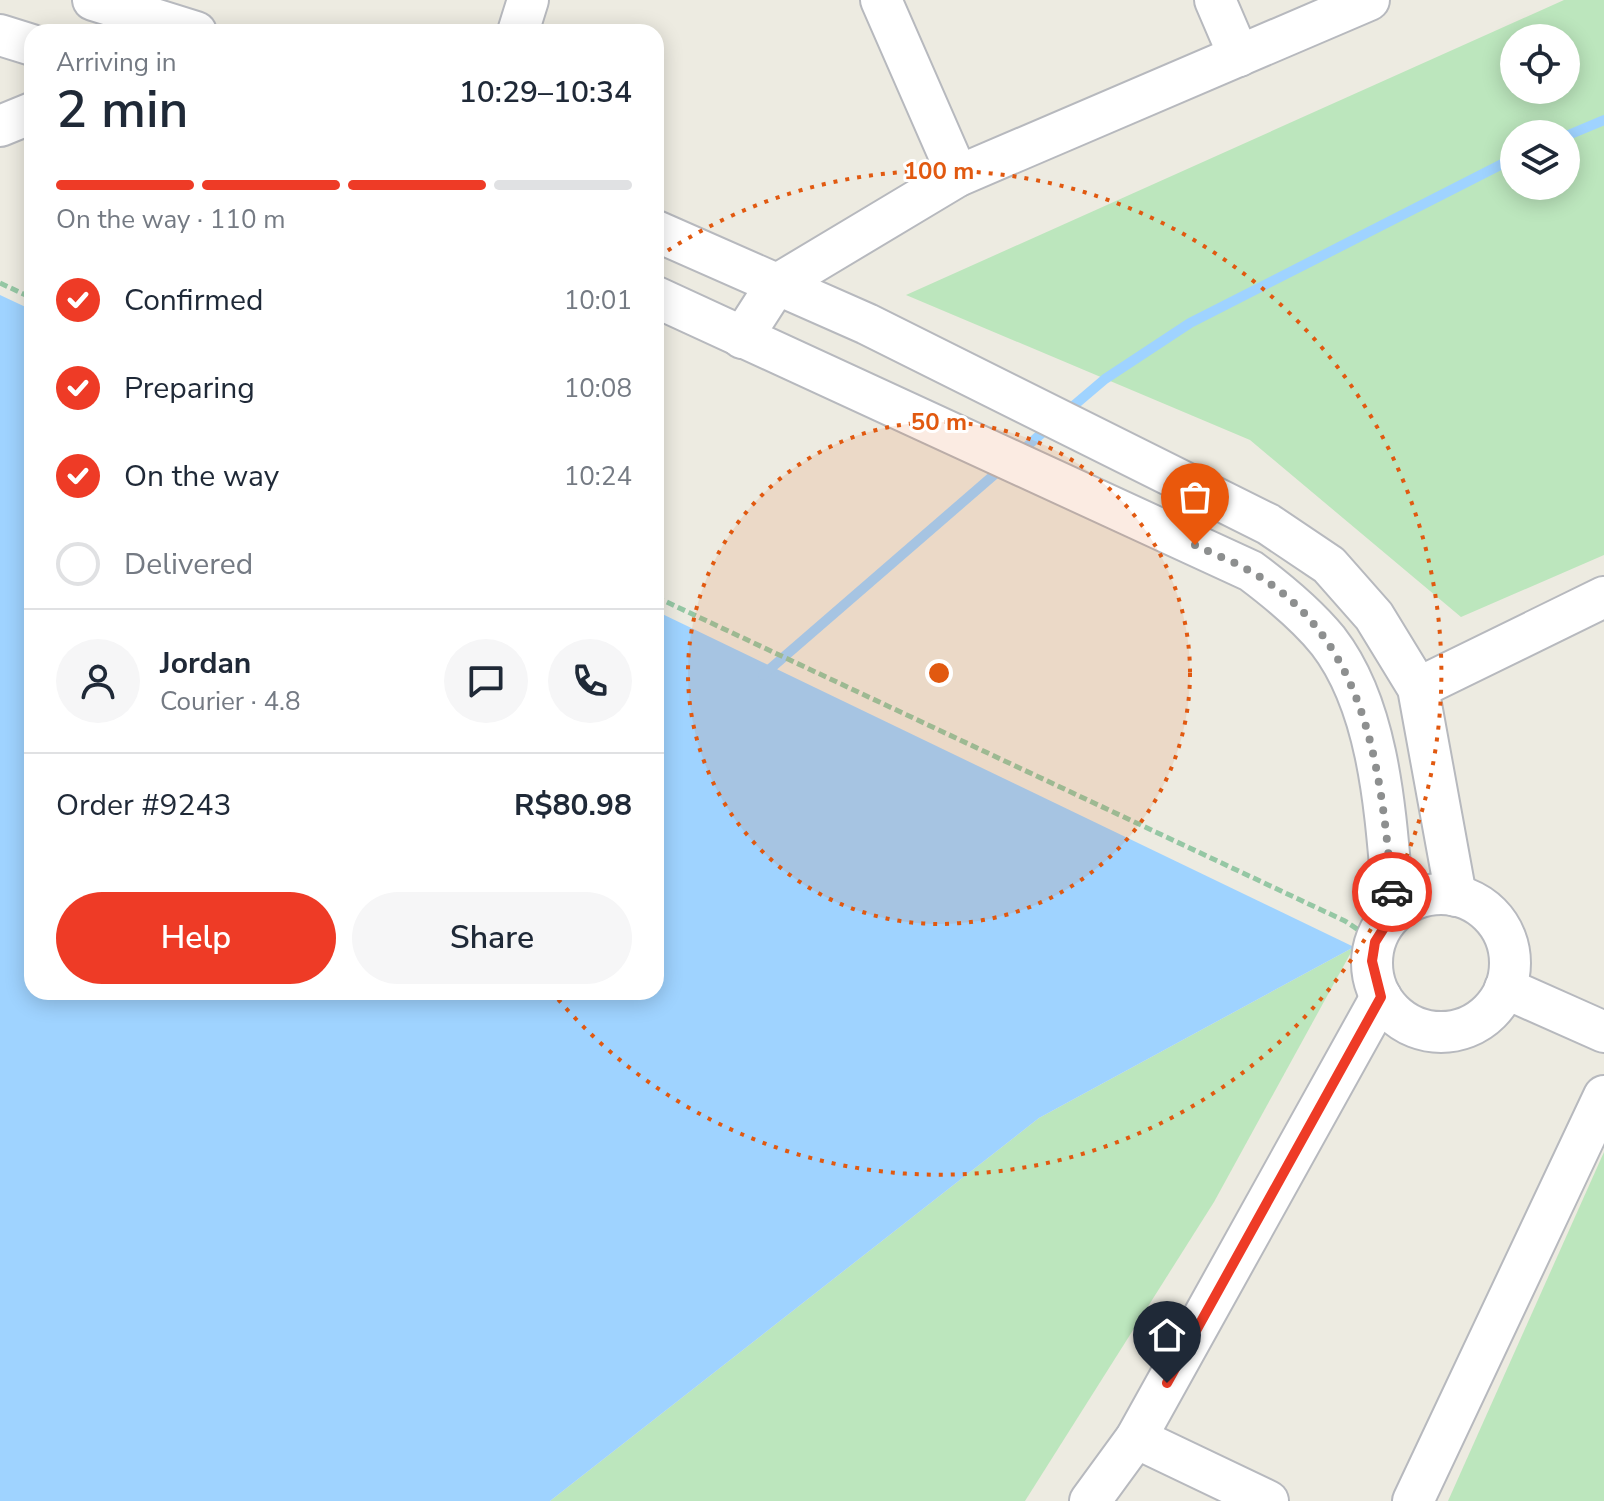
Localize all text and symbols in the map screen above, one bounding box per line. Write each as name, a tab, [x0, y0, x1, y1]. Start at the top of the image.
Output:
map controls	[1500, 24, 1580, 200]
button: locate	[1500, 24, 1580, 104]
text: Arriving in	[56, 45, 177, 80]
text: 10:29–10:34	[459, 72, 632, 113]
text: 2 min	[56, 74, 189, 145]
button: layers	[1500, 120, 1580, 200]
text: 100 m	[904, 155, 974, 187]
text: On the way · 110 m	[56, 202, 285, 237]
icon: check	[56, 278, 100, 322]
text: Confirmed	[124, 280, 264, 321]
text: 10:01	[564, 283, 632, 318]
icon: check	[56, 366, 100, 410]
text: Preparing	[124, 368, 255, 409]
text: 10:08	[564, 371, 632, 406]
text: 50 m	[911, 406, 967, 438]
icon: check	[56, 454, 100, 498]
text: On the way	[124, 456, 279, 497]
text: 10:24	[564, 459, 632, 494]
pin	[1161, 463, 1229, 545]
icon: bag	[1173, 475, 1217, 519]
text: Delivered	[124, 544, 253, 585]
button: person	[56, 639, 140, 723]
button: chat	[444, 639, 528, 723]
button: phone	[548, 639, 632, 723]
text: Jordan	[160, 643, 251, 684]
centre of rings	[925, 659, 953, 687]
text: Courier · 4.8	[160, 684, 301, 719]
text: Order #9243	[56, 785, 231, 826]
text: R$80.98	[514, 785, 632, 826]
courier	[1352, 852, 1432, 932]
icon: car	[1370, 870, 1414, 914]
button: Help	[56, 892, 336, 984]
button: Share	[352, 892, 632, 984]
pin	[1133, 1301, 1201, 1383]
icon: home	[1145, 1313, 1189, 1357]

